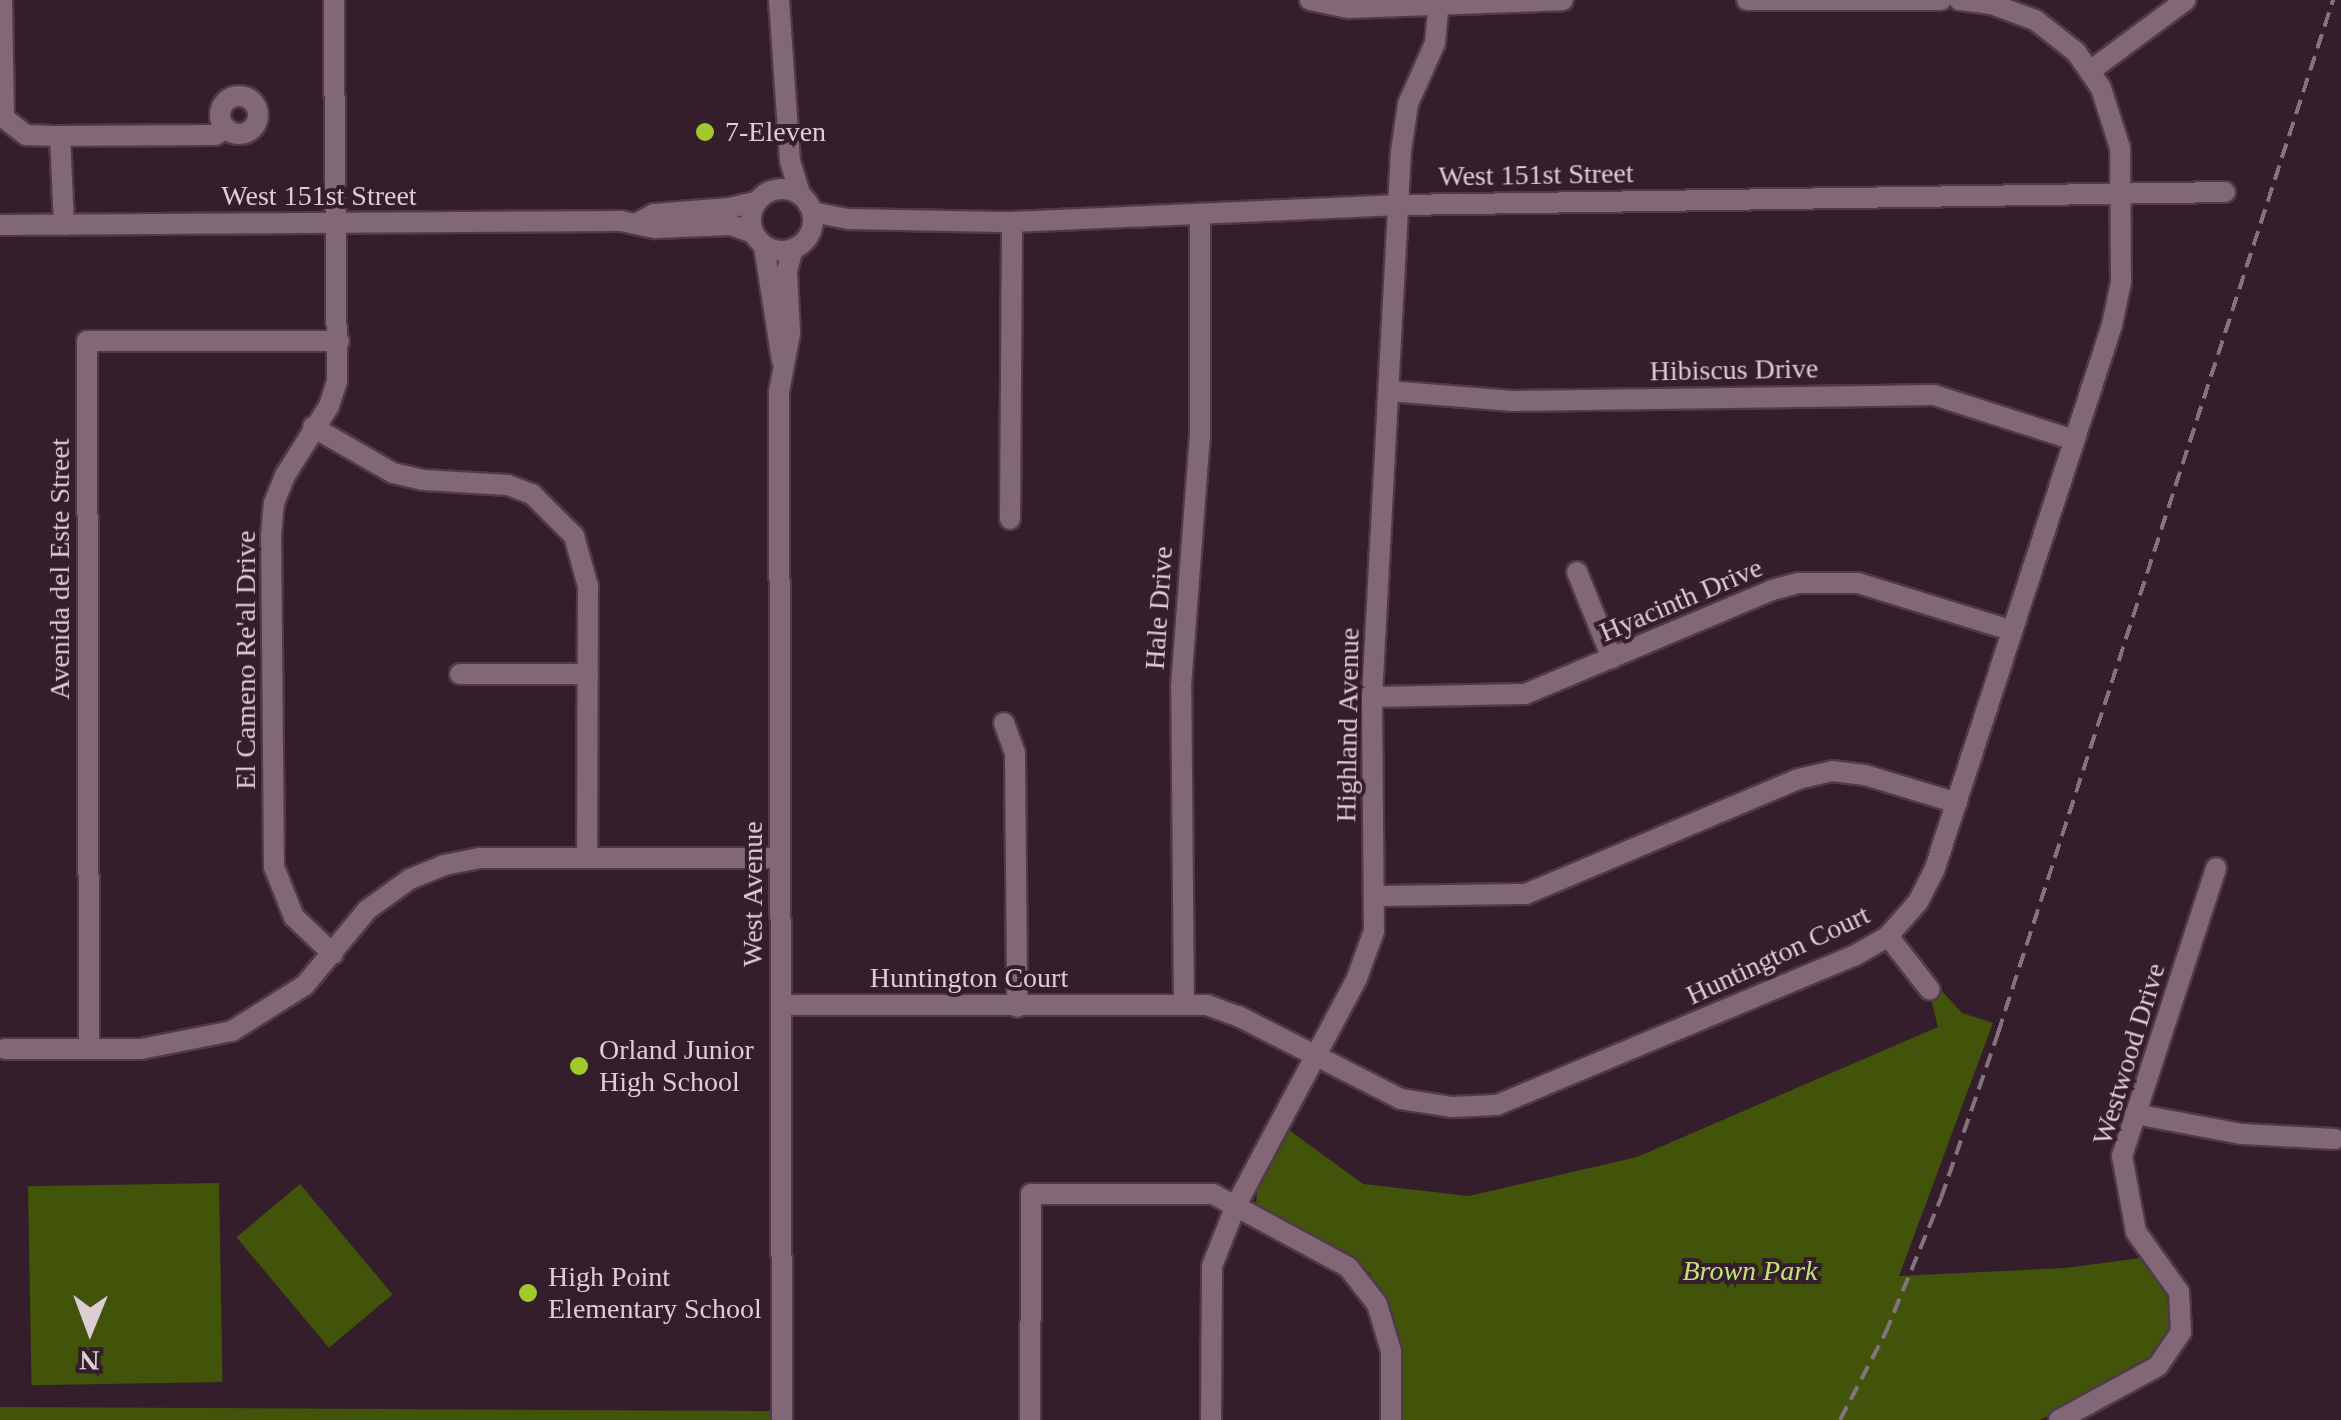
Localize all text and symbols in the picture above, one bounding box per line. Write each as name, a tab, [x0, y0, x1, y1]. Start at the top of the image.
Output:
place label: 7-Eleven	[725, 115, 826, 149]
marker: 7-Eleven	[694, 121, 716, 143]
street label: West 151st Street	[1438, 156, 1634, 194]
street label: West 151st Street	[221, 179, 417, 213]
street label: Hibiscus Drive	[1649, 352, 1819, 388]
street label: Avenida del Este Street	[43, 438, 77, 700]
street label: El Cameno Re'al Drive	[229, 530, 263, 790]
street label: Hale Drive	[1138, 545, 1180, 671]
street label: Hyacinth Drive	[1595, 551, 1767, 649]
street label: Highland Avenue	[1329, 627, 1367, 823]
street label: West Avenue	[736, 820, 770, 968]
street label: Huntington Court	[1681, 898, 1875, 1012]
street label: Westwood Drive	[2085, 959, 2173, 1149]
street label: Huntington Court	[870, 961, 1068, 995]
place label: Orland Junior High School	[599, 1033, 754, 1099]
marker: Orland Junior High School	[568, 1055, 590, 1077]
park label: Brown Park	[1682, 1254, 1818, 1288]
place label: High Point Elementary School	[548, 1260, 762, 1326]
north arrow	[40, 1280, 140, 1380]
marker: High Point Elementary School	[517, 1282, 539, 1304]
text: N	[79, 1345, 100, 1376]

